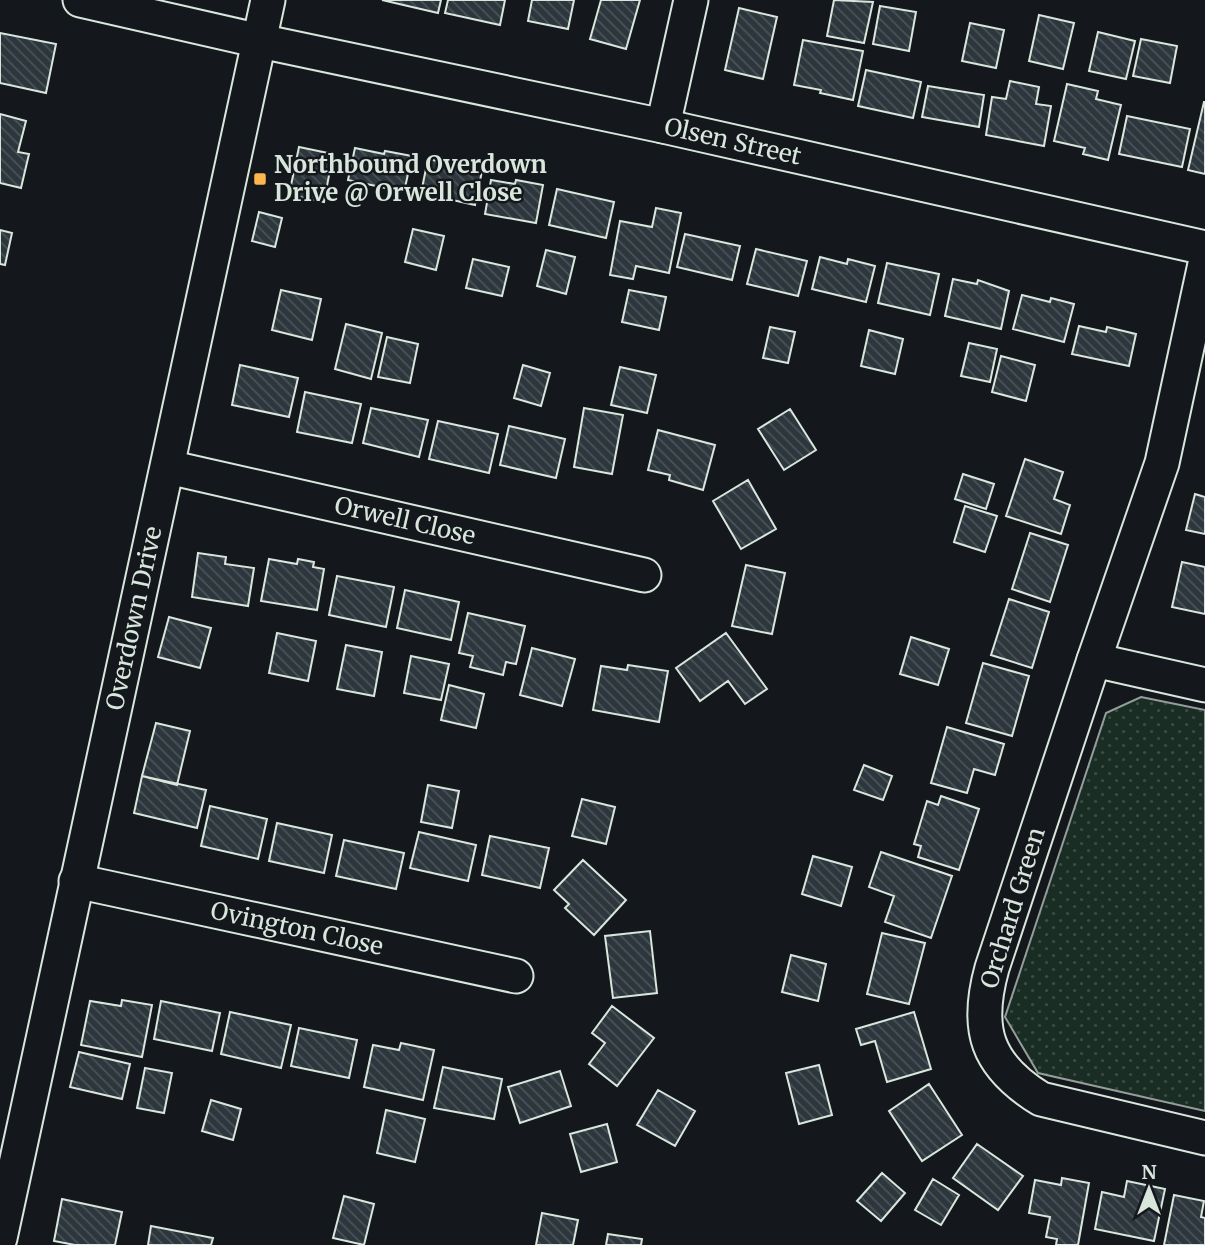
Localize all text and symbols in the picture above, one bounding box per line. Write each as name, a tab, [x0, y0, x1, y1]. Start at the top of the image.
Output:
street label: Olsen Street	[662, 111, 805, 172]
place label: Northbound Overdown Drive @ Orwell Close	[274, 149, 547, 208]
marker: Northbound Overdown Drive @ Orwell Close	[252, 171, 268, 187]
street label: Orwell Close	[332, 489, 479, 551]
street label: Overdown Drive	[99, 524, 169, 713]
street label: Orchard Green	[973, 823, 1052, 992]
street label: Ovington Close	[208, 895, 386, 962]
north arrow	[1114, 1154, 1184, 1224]
text: N	[1141, 1160, 1157, 1184]

